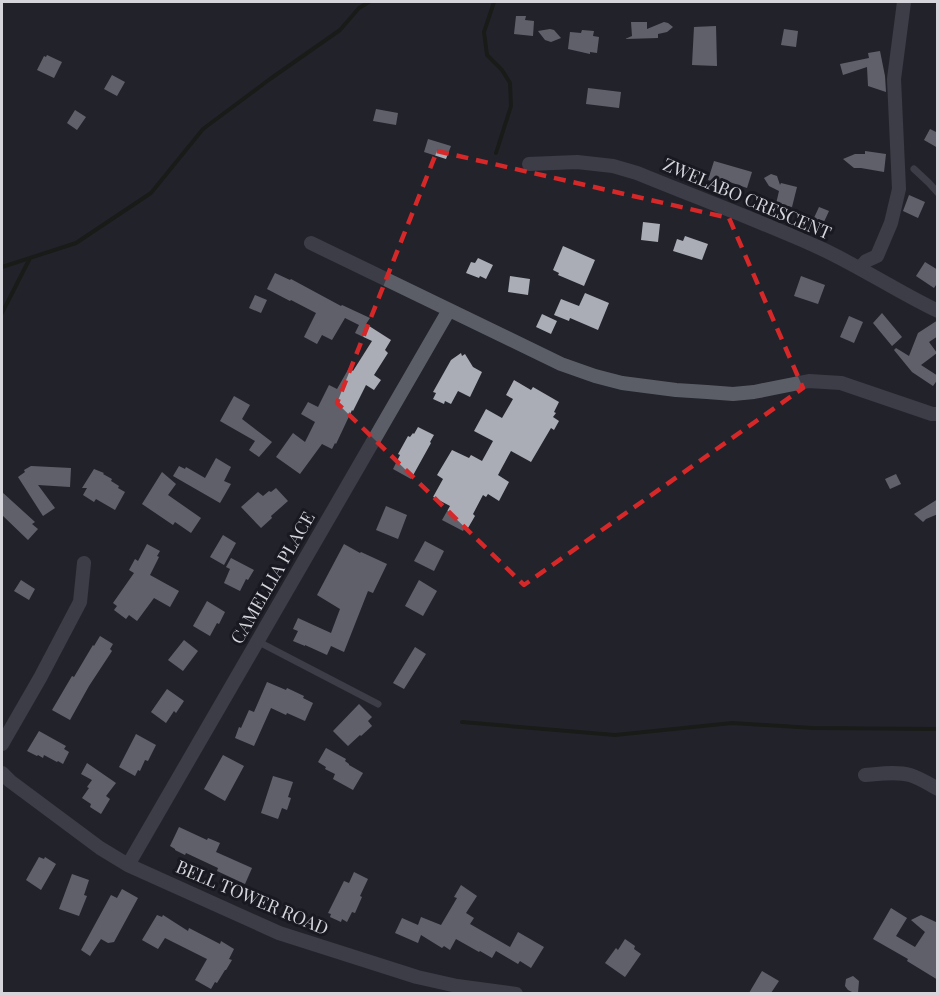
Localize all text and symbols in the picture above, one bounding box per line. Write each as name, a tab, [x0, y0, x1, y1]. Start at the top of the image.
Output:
street label: ZWELABO CRESCENT	[660, 152, 835, 244]
street label: CAMELLIA PLACE	[225, 507, 320, 648]
street label: BELL TOWER ROAD	[172, 854, 332, 940]

